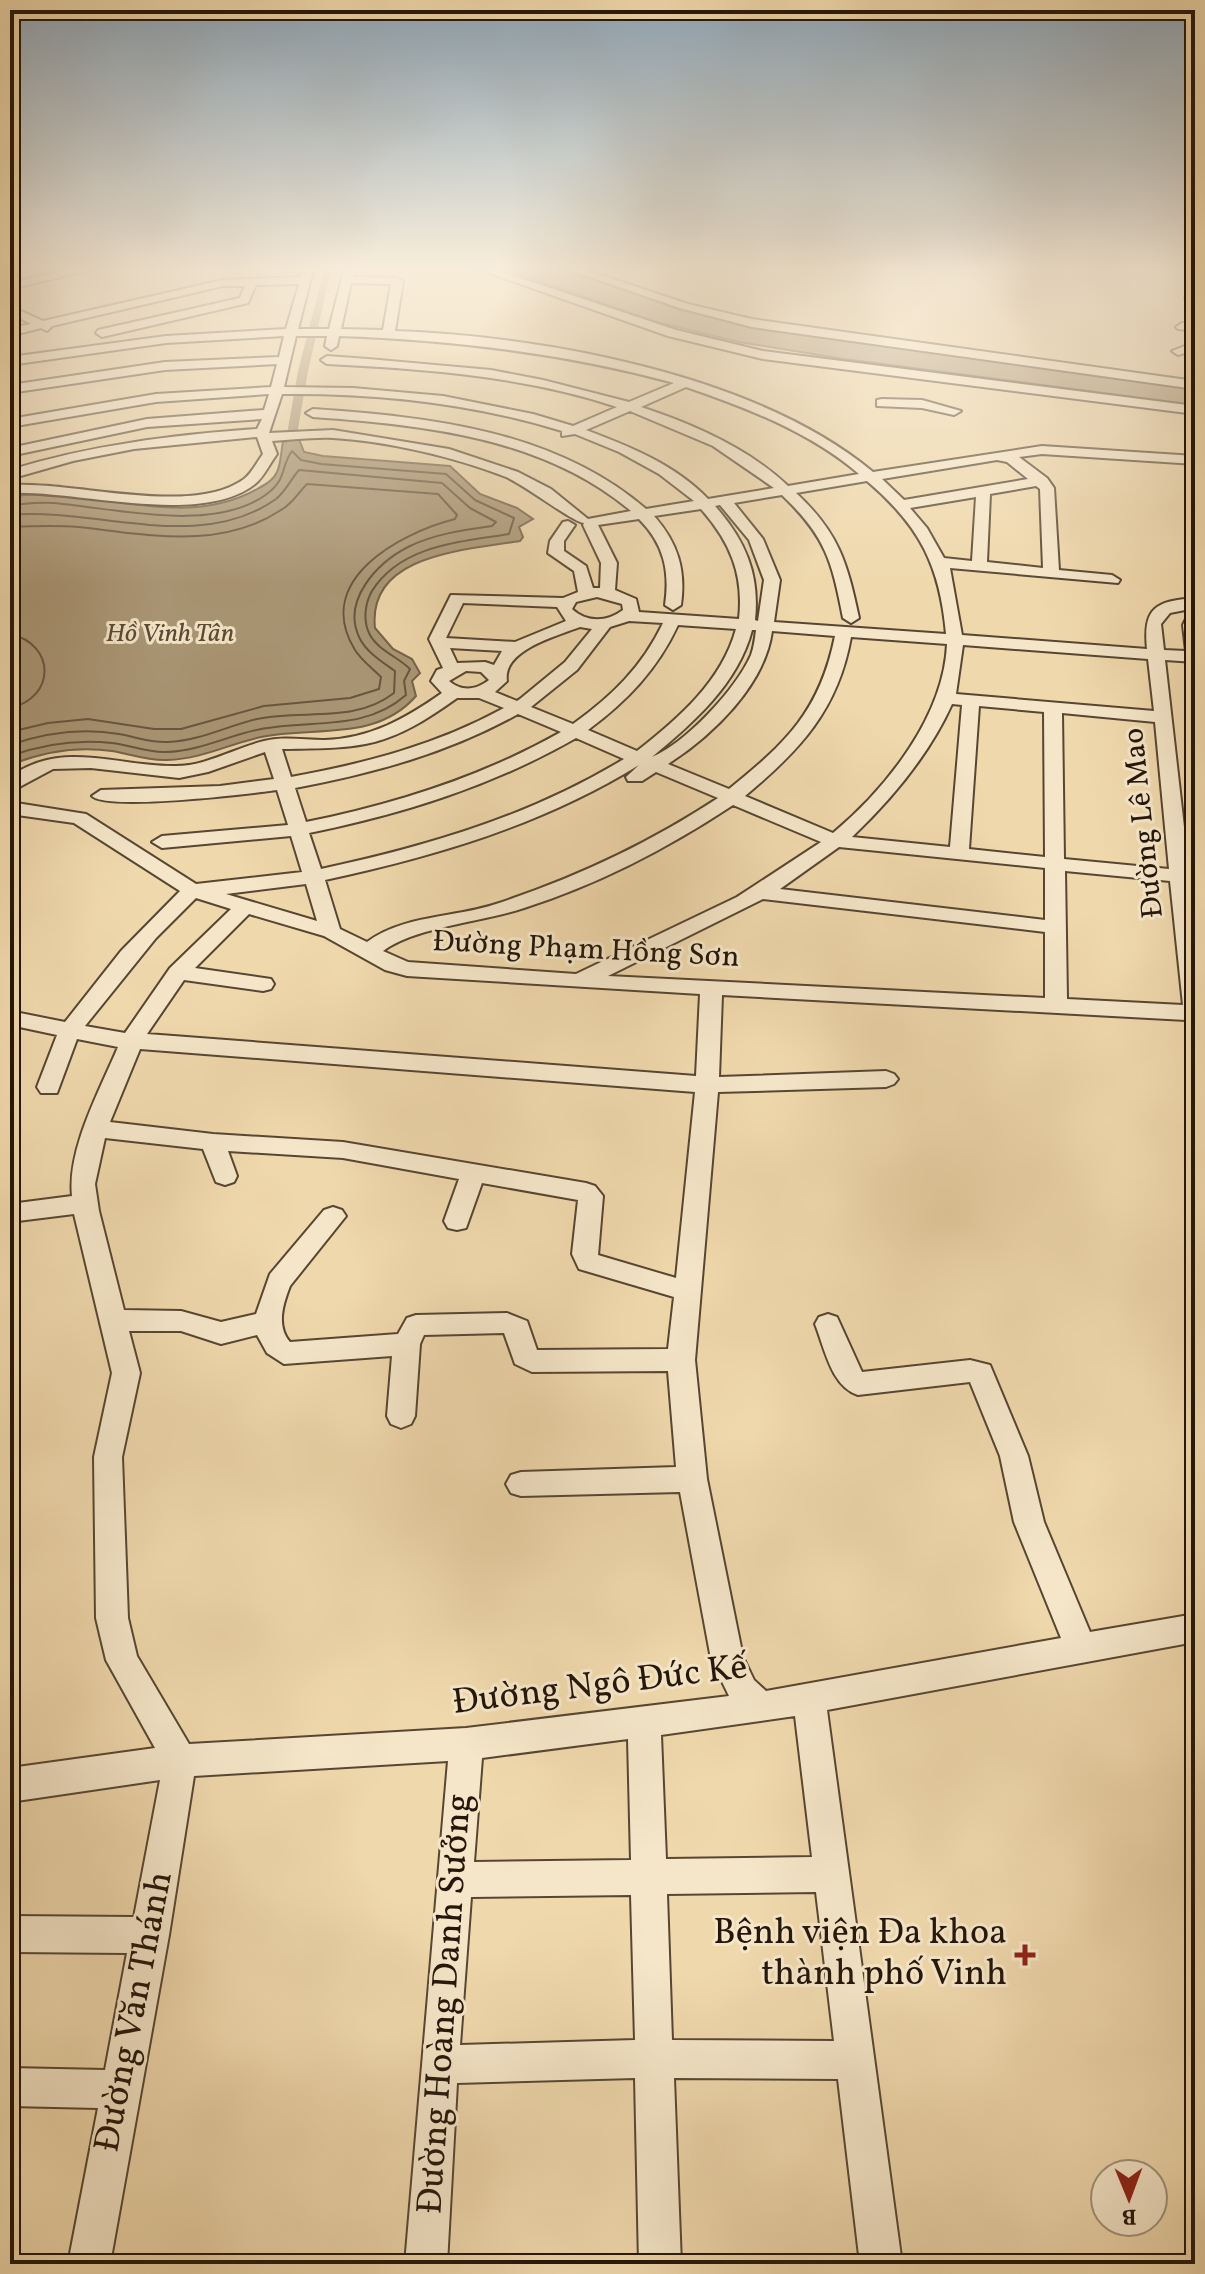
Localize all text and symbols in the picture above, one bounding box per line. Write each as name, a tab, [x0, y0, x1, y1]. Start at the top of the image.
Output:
water label: Hồ Vinh Tân	[106, 616, 234, 652]
street label: Đường Lê Mao	[1113, 726, 1175, 920]
street label: Đường Phạm Hồng Sơn	[431, 921, 741, 979]
street label: Đường Ngô Đức Kế	[450, 1643, 751, 1729]
street label: Đường Hoàng Danh Sưởng	[406, 1792, 486, 2216]
street label: Đường Văn Thánh	[83, 1868, 187, 2156]
place label: Bệnh viện Đa khoa thành phố Vinh	[713, 1909, 1007, 2000]
marker: Bệnh viện Đa khoa thành phố Vinh	[1014, 1944, 1036, 1966]
north arrow	[1089, 2158, 1169, 2238]
text: B	[1122, 2200, 1137, 2231]

